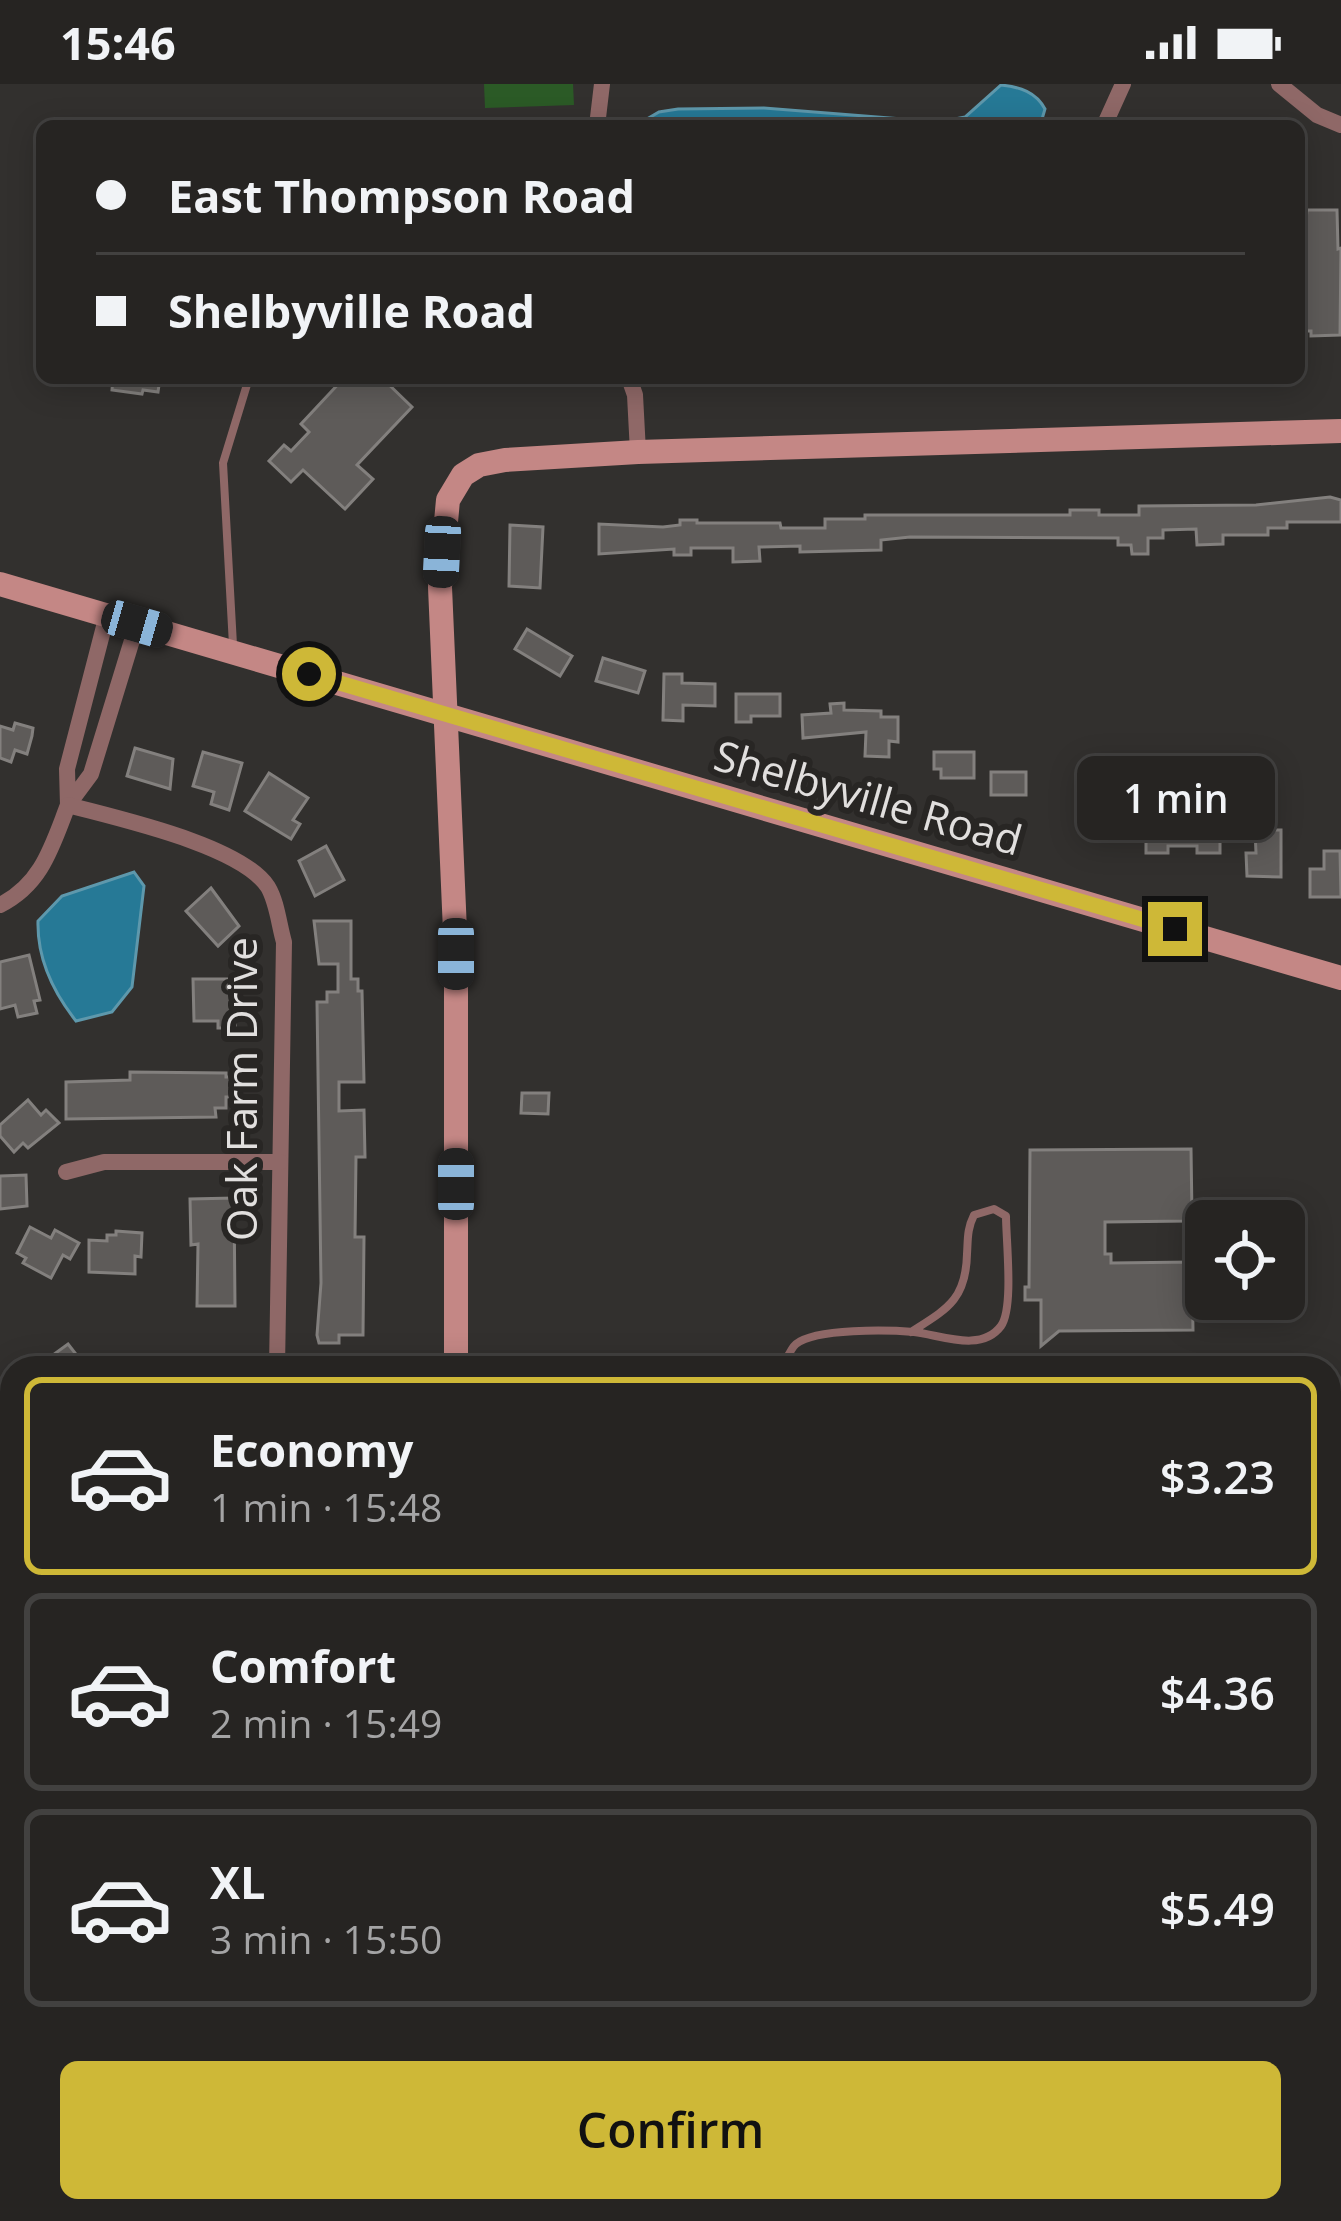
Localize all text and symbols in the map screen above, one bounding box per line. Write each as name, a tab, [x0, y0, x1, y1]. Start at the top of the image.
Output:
text: 15:46	[60, 12, 176, 73]
text: East Thompson Road	[168, 165, 635, 226]
text: Shelbyville Road	[168, 280, 535, 341]
car	[422, 515, 462, 589]
car	[97, 597, 177, 651]
route start	[282, 647, 336, 701]
street label: Shelbyville Road	[708, 725, 1029, 868]
callout: 1 min	[1076, 755, 1274, 839]
text: 1 min	[1123, 771, 1229, 824]
route end	[1148, 902, 1202, 956]
car	[438, 918, 474, 990]
street label: Oak Farm Drive	[212, 937, 269, 1241]
car	[438, 1148, 474, 1220]
map controls	[1185, 1200, 1305, 1320]
button: locate	[1185, 1200, 1305, 1320]
text: Economy	[210, 1419, 413, 1480]
icon: car	[66, 1422, 174, 1530]
text: $3.23	[1160, 1446, 1275, 1507]
text: 1 min · 15:48	[210, 1480, 442, 1533]
text: Comfort	[210, 1635, 396, 1696]
icon: car	[66, 1638, 174, 1746]
text: $4.36	[1160, 1662, 1275, 1723]
text: 2 min · 15:49	[210, 1696, 442, 1749]
text: XL	[210, 1851, 265, 1912]
icon: car	[66, 1854, 174, 1962]
text: $5.49	[1160, 1878, 1275, 1939]
text: 3 min · 15:50	[210, 1912, 442, 1965]
button: Confirm	[60, 2061, 1281, 2199]

